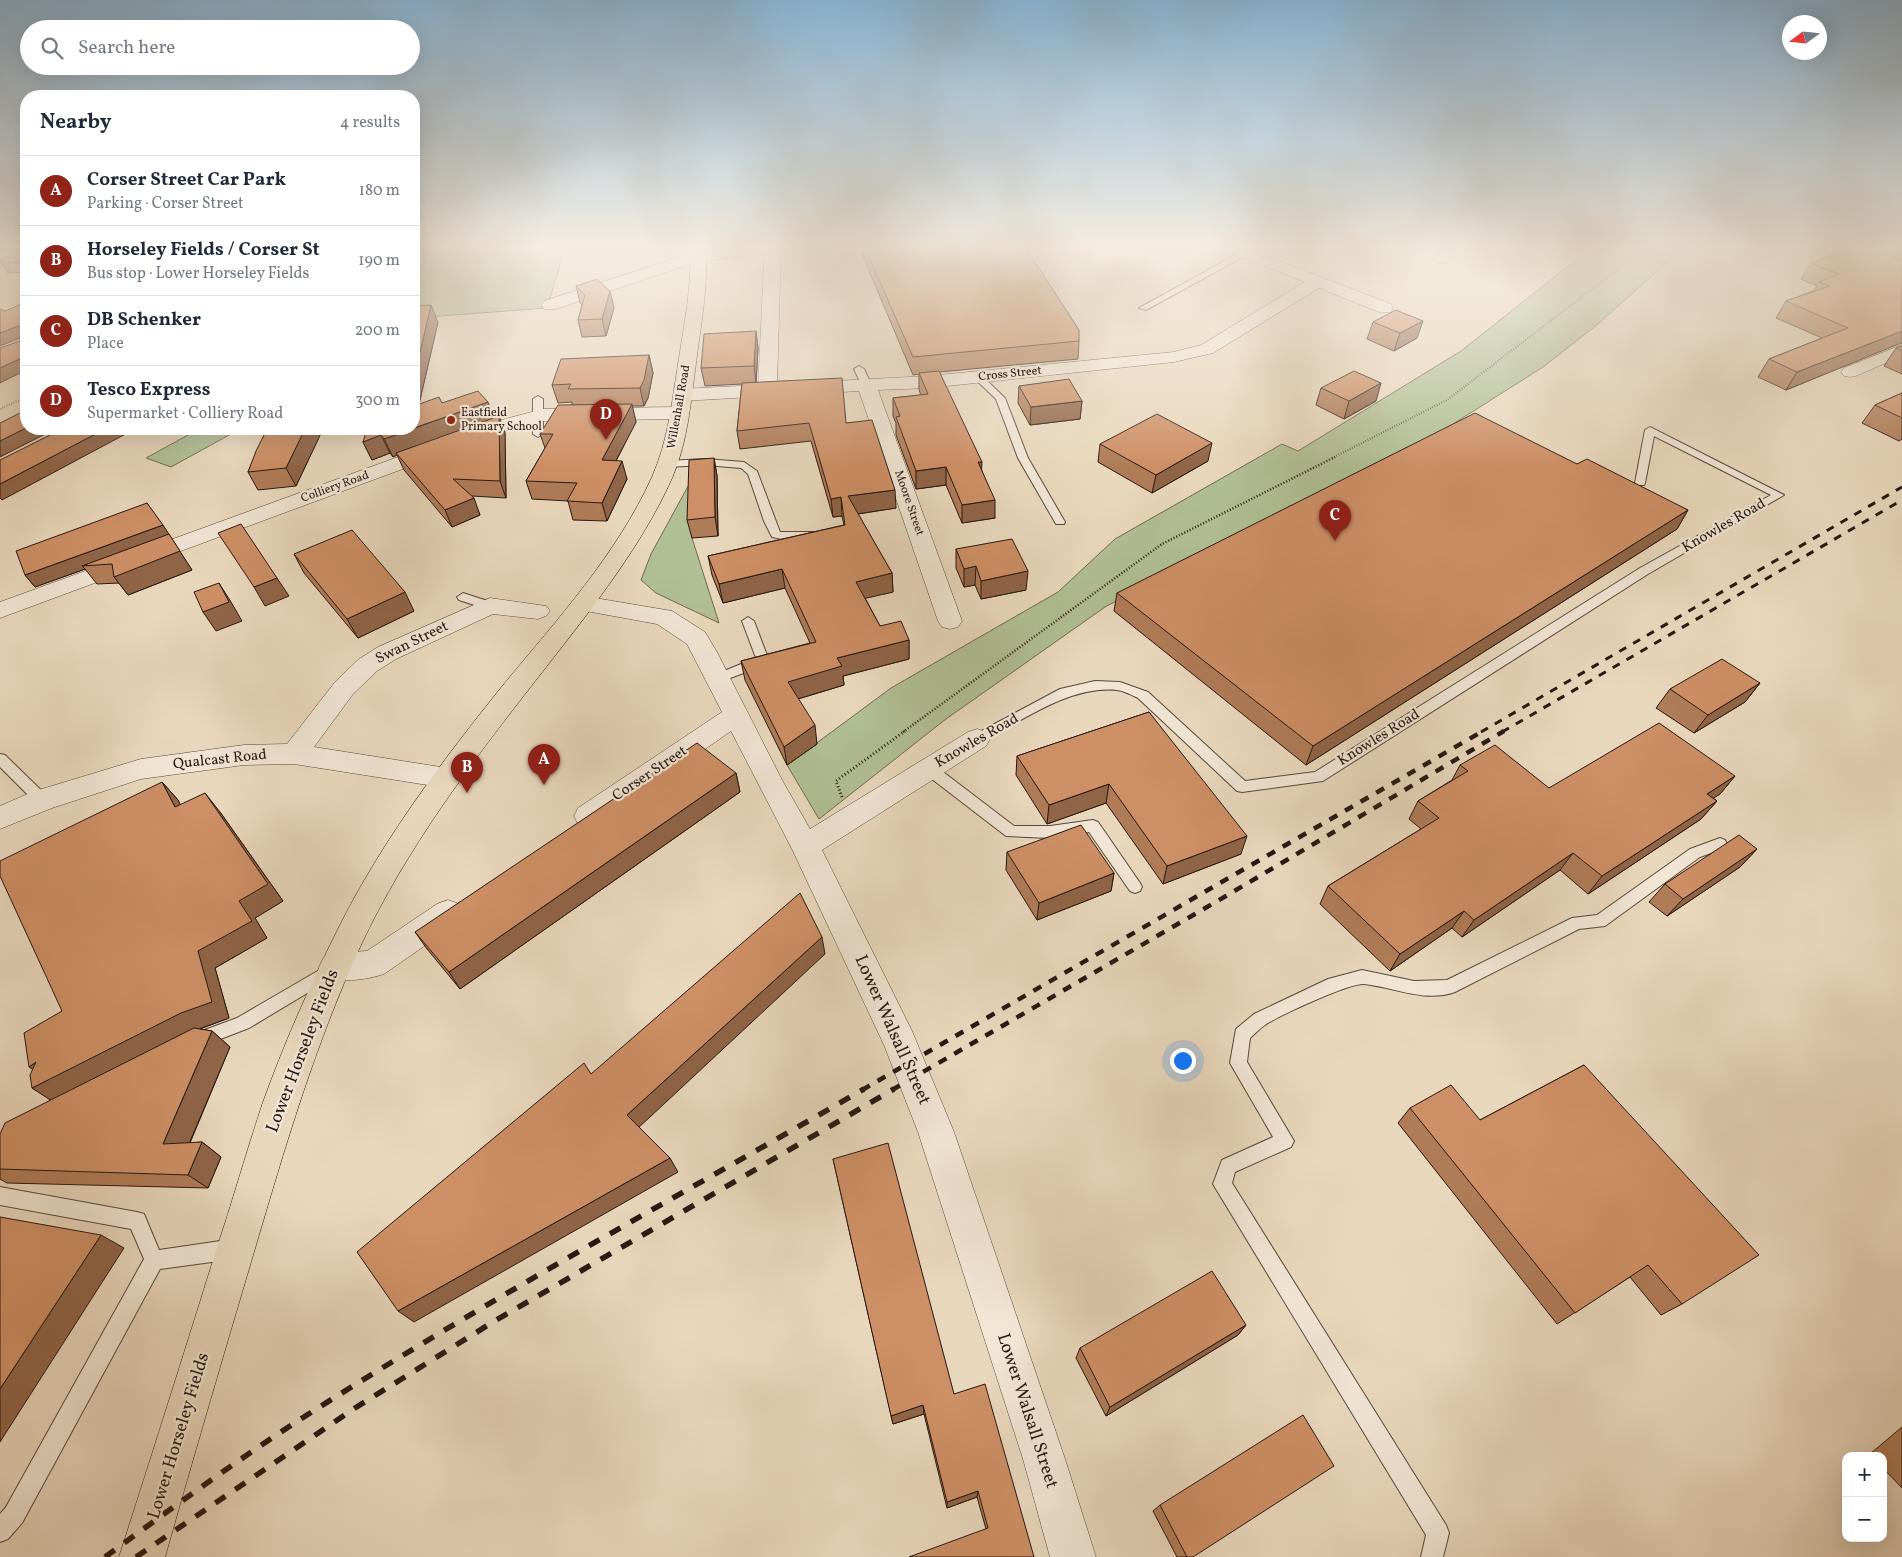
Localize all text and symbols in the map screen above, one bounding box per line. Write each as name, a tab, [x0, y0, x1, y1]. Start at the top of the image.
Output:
north arrow	[1782, 15, 1827, 60]
search box	[20, 20, 420, 75]
icon: search	[38, 34, 66, 62]
text: Search here	[78, 35, 175, 61]
text: Nearby	[40, 108, 111, 137]
text: 4 results	[340, 112, 400, 134]
text: Corser Street Car Park	[87, 167, 286, 193]
text: A	[50, 180, 62, 202]
text: 180 m	[359, 180, 400, 202]
text: Parking · Corser Street	[87, 193, 244, 215]
text: Horseley Fields / Corser St	[87, 237, 320, 263]
text: B	[51, 250, 61, 272]
text: 190 m	[358, 250, 400, 272]
text: Bus stop · Lower Horseley Fields	[87, 263, 309, 285]
text: DB Schenker	[87, 307, 201, 333]
text: C	[51, 320, 61, 342]
text: 200 m	[355, 320, 400, 342]
text: Place	[87, 333, 124, 355]
street label: Willenhall Road	[664, 363, 694, 450]
street label: Cross Street	[978, 363, 1042, 385]
text: Tesco Express	[87, 377, 211, 403]
text: D	[50, 390, 62, 412]
text: 300 m	[355, 390, 400, 412]
pin: D	[590, 399, 622, 440]
text: Supermarket · Colliery Road	[87, 403, 283, 425]
place label: Eastfield Primary School	[461, 405, 542, 435]
marker: Eastfield Primary School	[445, 414, 457, 426]
street label: Colliery Road	[299, 467, 371, 507]
street label: Moore Street	[890, 468, 928, 538]
street label: Knowles Road	[1678, 494, 1770, 558]
pin: C	[1319, 500, 1351, 541]
street label: Swan Street	[372, 616, 452, 670]
street label: Knowles Road	[1334, 704, 1424, 772]
street label: Knowles Road	[931, 709, 1023, 773]
street label: Corser Street	[608, 741, 692, 807]
pin: A	[528, 744, 560, 785]
street label: Qualcast Road	[172, 745, 268, 775]
pin: B	[451, 752, 483, 793]
street label: Lower Walsall Street	[848, 951, 936, 1109]
street label: Lower Horseley Fields	[260, 966, 346, 1136]
your location	[1170, 1048, 1196, 1074]
street label: Lower Walsall Street	[990, 1330, 1064, 1492]
street label: Lower Horseley Fields	[142, 1350, 216, 1522]
map controls	[1842, 1452, 1887, 1542]
button: +	[1842, 1452, 1887, 1497]
button: −	[1842, 1497, 1887, 1542]

